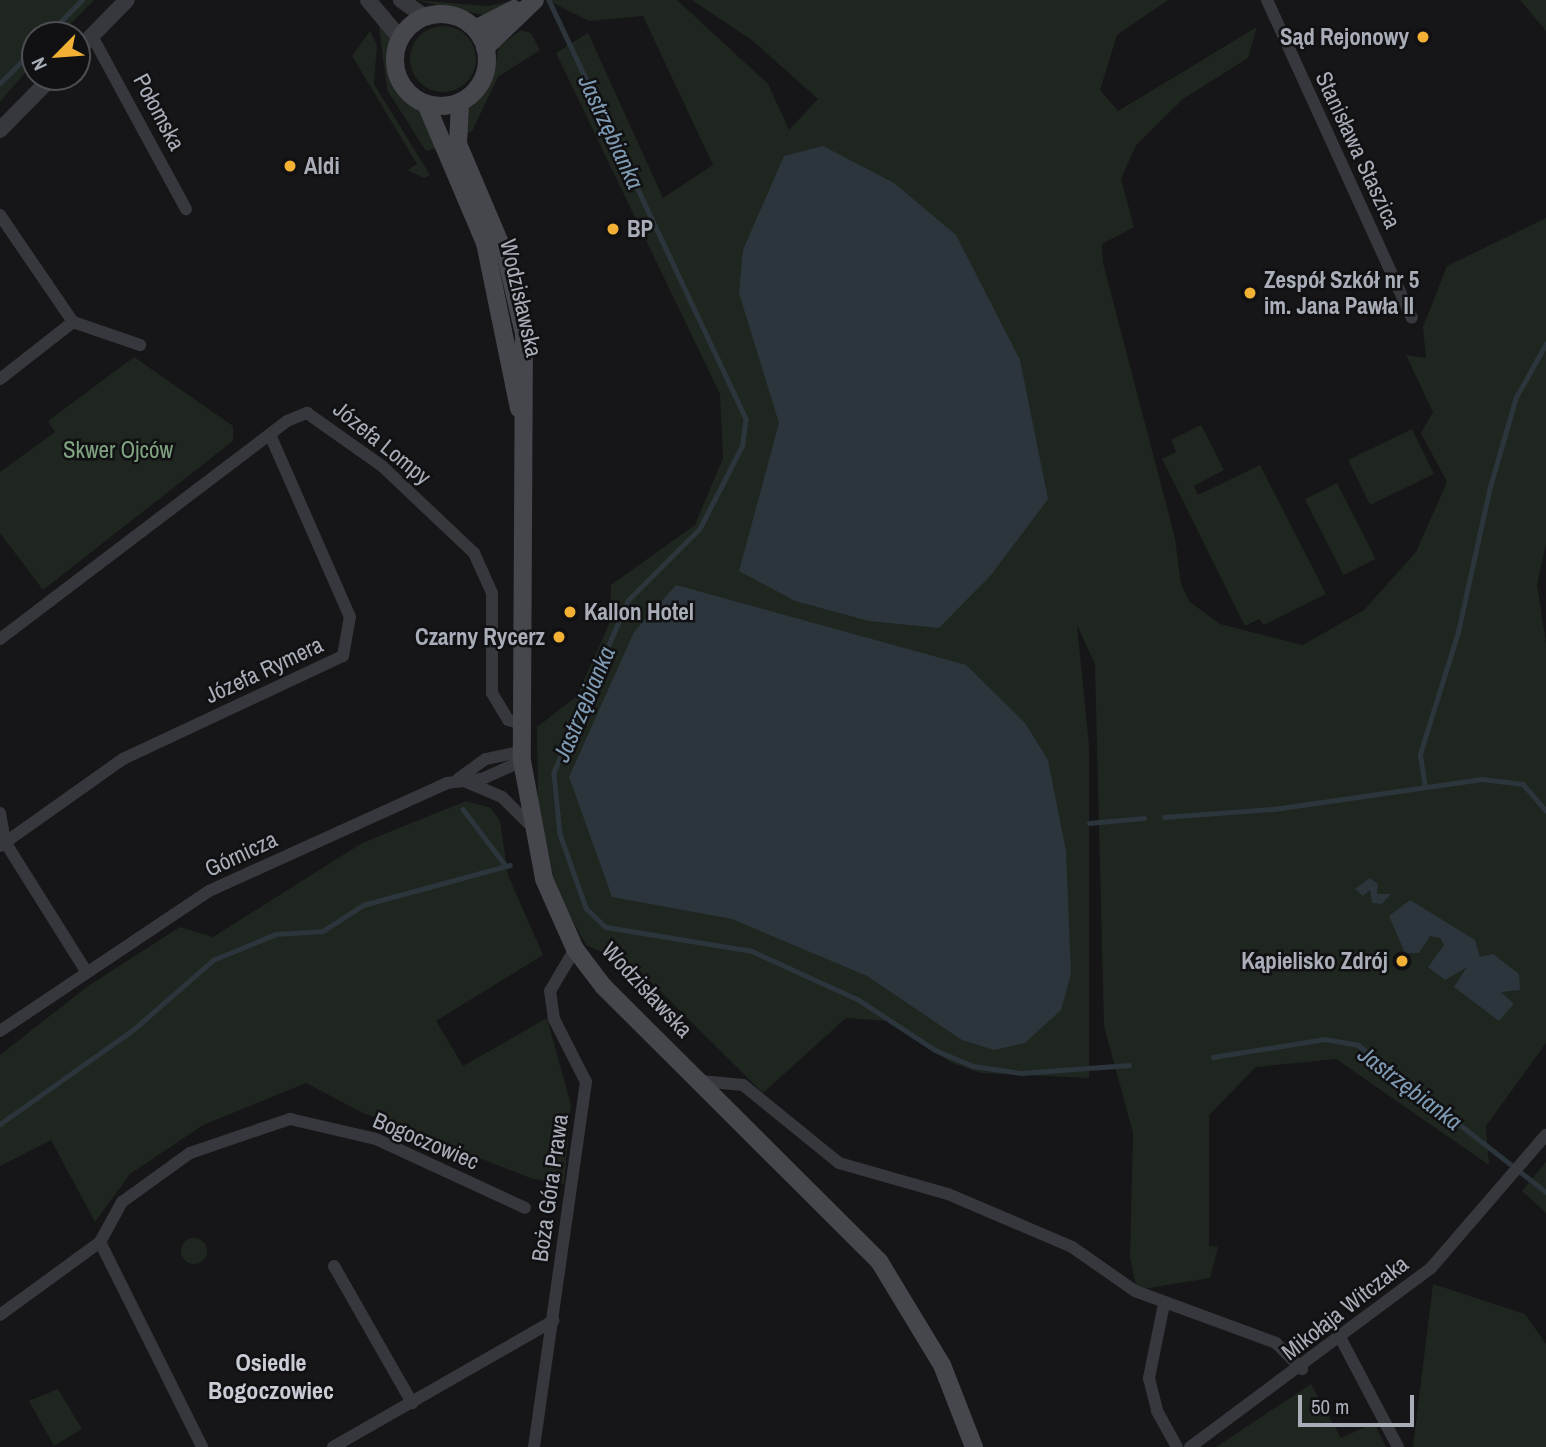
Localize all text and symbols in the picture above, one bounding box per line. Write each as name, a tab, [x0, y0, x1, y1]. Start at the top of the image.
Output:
north arrow	[21, 21, 91, 91]
place label: Sąd Rejonowy	[1280, 23, 1409, 51]
marker: Sąd Rejonowy	[1415, 29, 1431, 45]
text: N	[25, 53, 53, 75]
street label: Stanisława Staszica	[1310, 67, 1406, 233]
street label: Połomska	[127, 69, 191, 155]
water label: Jastrzębianka	[572, 70, 650, 194]
place label: Aldi	[304, 152, 340, 180]
marker: Aldi	[282, 158, 298, 174]
place label: BP	[627, 215, 653, 243]
marker: BP	[605, 221, 621, 237]
street label: Wodzisławska	[494, 236, 548, 360]
place label: Zespół Szkół nr 5 im. Jana Pawła II	[1264, 266, 1419, 320]
marker: Zespół Szkół nr 5 im. Jana Pawła II	[1242, 285, 1258, 301]
street label: Józefa Lompy	[328, 395, 436, 491]
park label: Skwer Ojców	[63, 436, 173, 464]
place label: Kallon Hotel	[584, 598, 694, 626]
marker: Kallon Hotel	[562, 604, 578, 620]
place label: Czarny Rycerz	[415, 623, 545, 651]
marker: Czarny Rycerz	[551, 629, 567, 645]
street label: Józefa Rymera	[201, 631, 327, 709]
water label: Jastrzębianka	[547, 642, 621, 766]
street label: Górnicza	[200, 825, 282, 883]
street label: Wodzisławska	[596, 937, 698, 1043]
place label: Kąpielisko Zdrój	[1241, 947, 1388, 975]
marker: Kąpielisko Zdrój	[1394, 953, 1410, 969]
water label: Jastrzębianka	[1352, 1040, 1468, 1136]
street label: Bogoczowiec	[369, 1106, 483, 1176]
street label: Boża Góra Prawa	[526, 1112, 574, 1264]
street label: Mikołaja Witczaka	[1276, 1250, 1414, 1366]
district label: Osiedle Bogoczowiec	[208, 1349, 334, 1405]
scale bar	[1301, 1380, 1416, 1424]
text: 50 m	[1311, 1392, 1349, 1421]

